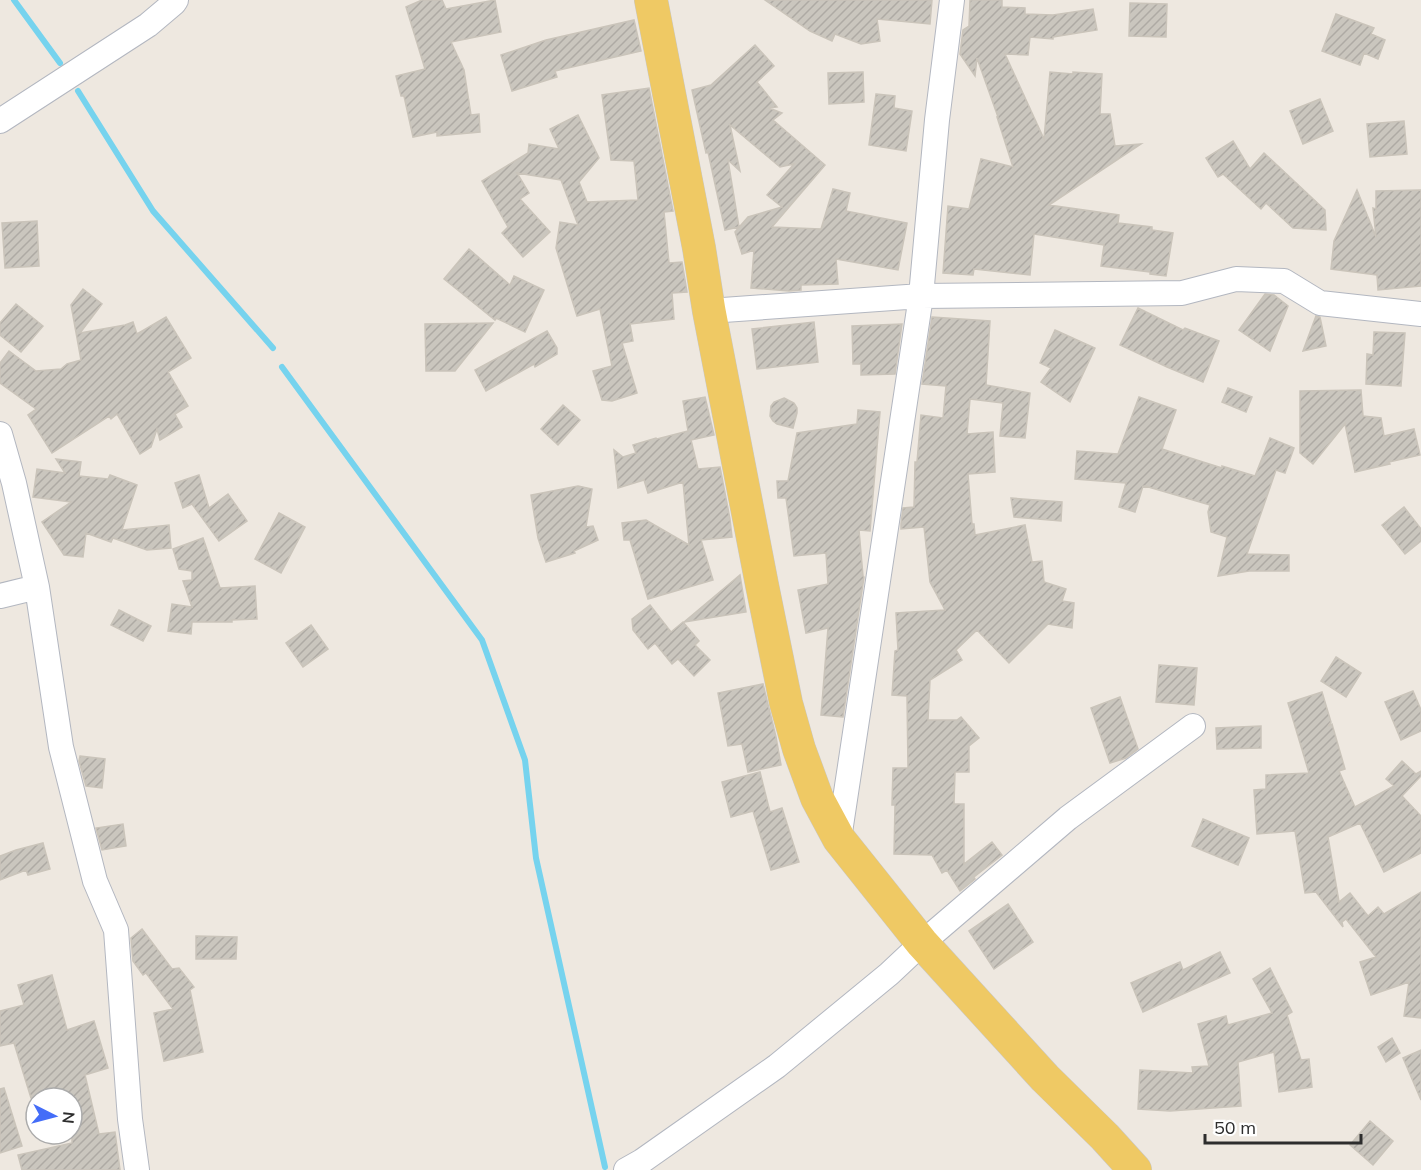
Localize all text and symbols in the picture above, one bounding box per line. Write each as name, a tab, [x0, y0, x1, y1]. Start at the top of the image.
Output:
north arrow	[24, 1086, 84, 1146]
scale bar	[1205, 1107, 1361, 1145]
text: N	[58, 1111, 79, 1125]
text: 50 m	[1214, 1116, 1256, 1139]

